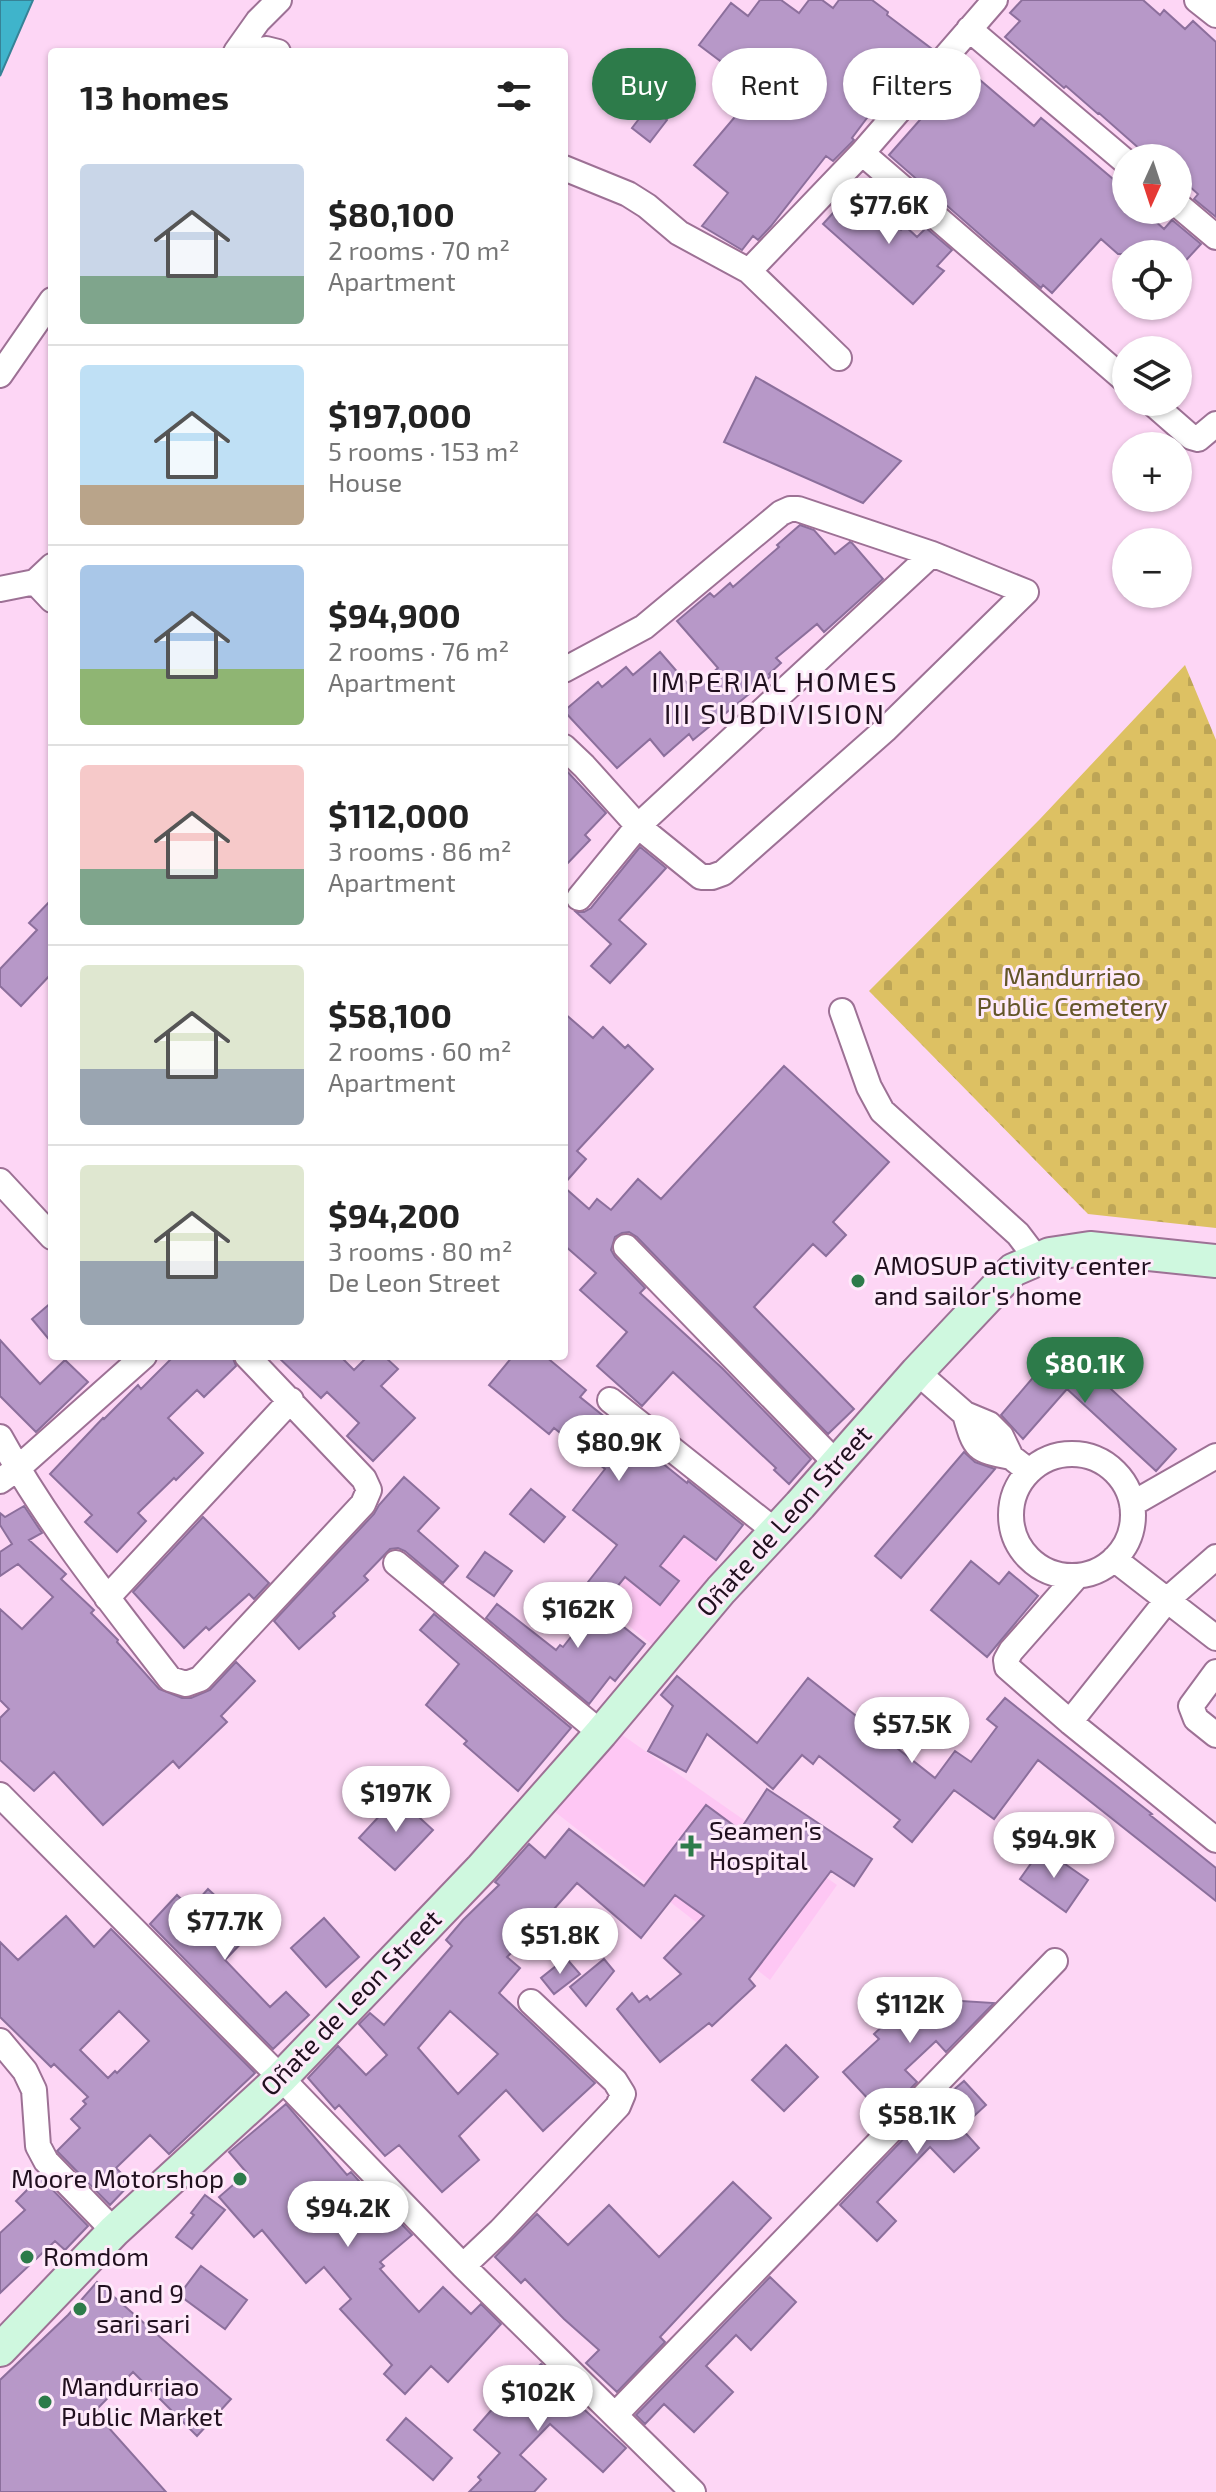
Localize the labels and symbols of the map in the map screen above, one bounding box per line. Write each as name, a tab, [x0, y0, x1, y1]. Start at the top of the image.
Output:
north arrow	[1112, 144, 1192, 224]
pin: $77.6K	[824, 178, 954, 246]
district label: IMPERIAL HOMES III SUBDIVISION	[651, 664, 899, 730]
park label: Mandurriao Public Cemetery	[976, 960, 1168, 1021]
place label: AMOSUP activity center and sailor's home	[874, 1249, 1151, 1310]
marker: AMOSUP activity center and sailor's home	[849, 1272, 867, 1290]
pin: $80.1K	[1020, 1337, 1150, 1405]
pin: $80.9K	[554, 1415, 684, 1483]
street label: Oñate de Leon Street	[689, 1418, 877, 1622]
pin: $162K	[522, 1582, 634, 1650]
pin: $57.5K	[847, 1697, 977, 1765]
pin: $197K	[340, 1766, 452, 1834]
pin: $94.9K	[989, 1812, 1119, 1880]
place label: Seamen's Hospital	[709, 1814, 822, 1875]
marker: Seamen's Hospital	[680, 1835, 702, 1857]
pin: $77.7K	[160, 1894, 290, 1962]
street label: Oñate de Leon Street	[253, 1903, 447, 2101]
pin: $51.8K	[495, 1908, 625, 1976]
pin: $112K	[854, 1977, 966, 2045]
pin: $58.1K	[852, 2088, 982, 2156]
place label: Moore Motorshop	[11, 2162, 224, 2193]
marker: Moore Motorshop	[231, 2170, 249, 2188]
pin: $94.2K	[283, 2181, 413, 2249]
place label: Romdom	[43, 2240, 149, 2271]
marker: Romdom	[18, 2248, 36, 2266]
place label: D and 9 sari sari	[96, 2277, 191, 2338]
marker: D and 9 sari sari	[71, 2300, 89, 2318]
pin: $102K	[482, 2365, 594, 2433]
place label: Mandurriao Public Market	[61, 2370, 223, 2431]
marker: Mandurriao Public Market	[36, 2393, 54, 2411]

